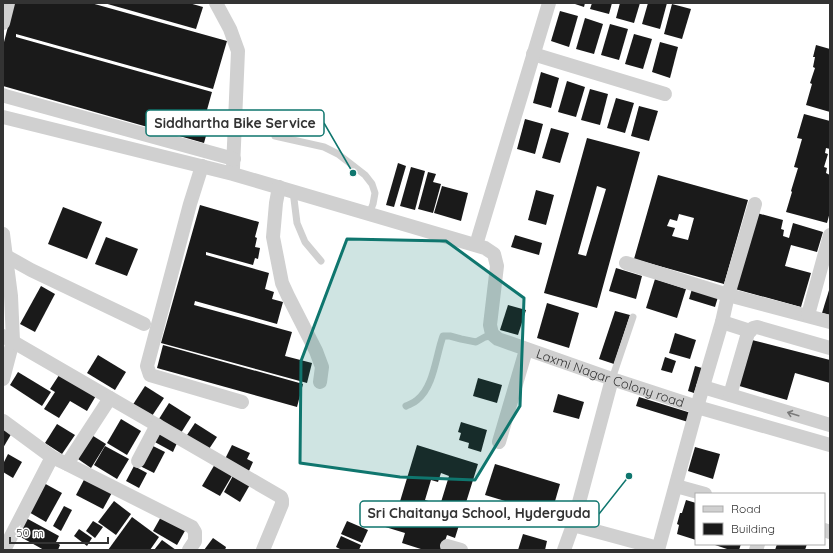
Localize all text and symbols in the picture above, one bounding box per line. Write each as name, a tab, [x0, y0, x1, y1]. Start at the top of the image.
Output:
callout: Siddhartha Bike Service	[146, 110, 324, 136]
text: Siddhartha Bike Service	[154, 114, 316, 132]
street label: Laxmi Nagar Colony road	[534, 345, 686, 410]
one-way arrow	[786, 410, 799, 417]
legend	[695, 493, 825, 545]
callout: Sri Chaitanya School, Hyderguda	[360, 501, 599, 527]
text: Road	[731, 501, 761, 516]
text: Sri Chaitanya School, Hyderguda	[367, 504, 591, 522]
scale bar	[10, 519, 108, 545]
text: Building	[731, 521, 775, 536]
text: 50 m	[16, 525, 44, 540]

